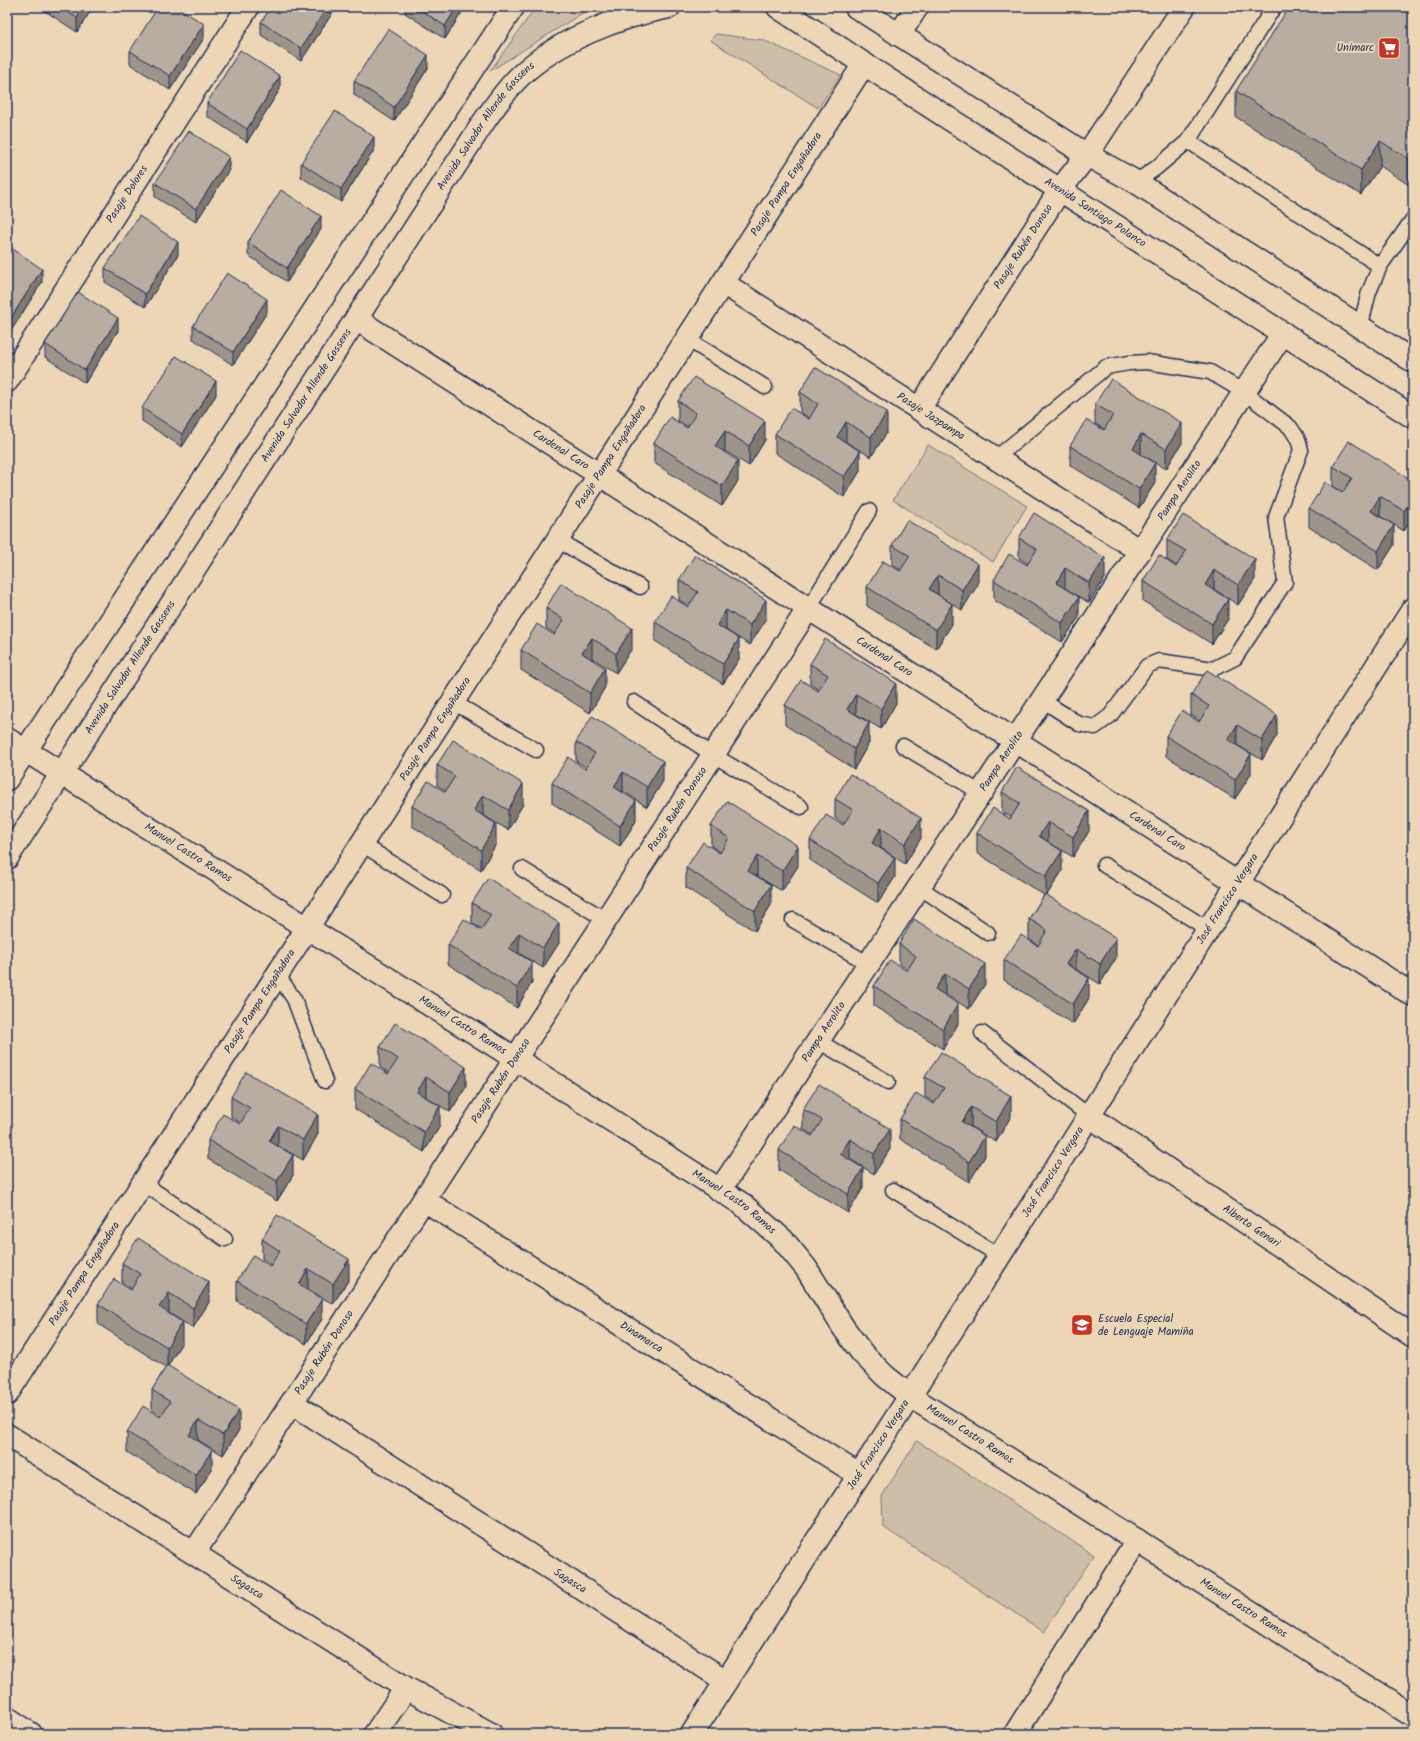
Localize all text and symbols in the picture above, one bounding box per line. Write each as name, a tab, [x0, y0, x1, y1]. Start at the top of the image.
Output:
supermarket icon: Unimarc	[1376, 35, 1402, 61]
place label: Unimarc	[1336, 39, 1374, 57]
street label: Avenida Salvador Allende Gossens	[433, 57, 539, 194]
street label: Pasaje Pampa Engañadora	[746, 129, 827, 240]
street label: Pasaje Dolores	[102, 161, 153, 227]
street label: Avenida Santiago Polanco	[1041, 173, 1150, 252]
street label: Pasaje Rubén Donoso	[989, 200, 1058, 293]
street label: Avenida Salvador Allende Gossens	[256, 325, 357, 466]
street label: Pasaje Jazpampa	[893, 388, 968, 445]
street label: Pasaje Pampa Engañadora	[571, 401, 651, 512]
street label: Cardenal Caro	[529, 425, 593, 475]
street label: Pampa Aerolito	[1153, 456, 1206, 525]
street label: Avenida Salvador Allende Gossens	[80, 597, 181, 738]
street label: Cardenal Caro	[852, 632, 916, 682]
street label: Pasaje Pampa Engañadora	[395, 673, 476, 785]
street label: Pampa Aerolito	[975, 727, 1028, 795]
street label: Pasaje Rubén Donoso	[643, 763, 712, 856]
street label: Cardenal Caro	[1125, 806, 1189, 856]
street label: Manuel Castro Ramos	[141, 818, 236, 888]
street label: José Francisco Vergara	[1192, 850, 1263, 948]
street label: Pasaje Pampa Engañadora	[220, 946, 300, 1057]
street label: Manuel Castro Ramos	[415, 991, 510, 1060]
street label: Pampa Aerolito	[797, 998, 850, 1066]
street label: Pasaje Rubén Donoso	[467, 1035, 535, 1127]
street label: José Francisco Vergara	[1017, 1123, 1089, 1221]
street label: Manuel Castro Ramos	[688, 1165, 780, 1239]
street label: Alberto Genari	[1219, 1200, 1284, 1252]
street label: Pasaje Pampa Engañadora	[44, 1218, 125, 1330]
street label: Pasaje Rubén Donoso	[290, 1306, 359, 1399]
place label: Escuela Especial de Lenguaje Mamiña	[1098, 1310, 1194, 1341]
school or university icon: Escuela Especial de Lenguaje Mamiña	[1069, 1312, 1095, 1338]
street label: Dinamarca	[616, 1317, 667, 1358]
street label: José Francisco Vergara	[842, 1396, 914, 1494]
street label: Manuel Castro Ramos	[923, 1399, 1018, 1469]
street label: Sagasca	[550, 1564, 590, 1598]
street label: Sagasca	[227, 1570, 267, 1604]
street label: Manuel Castro Ramos	[1196, 1573, 1291, 1643]

